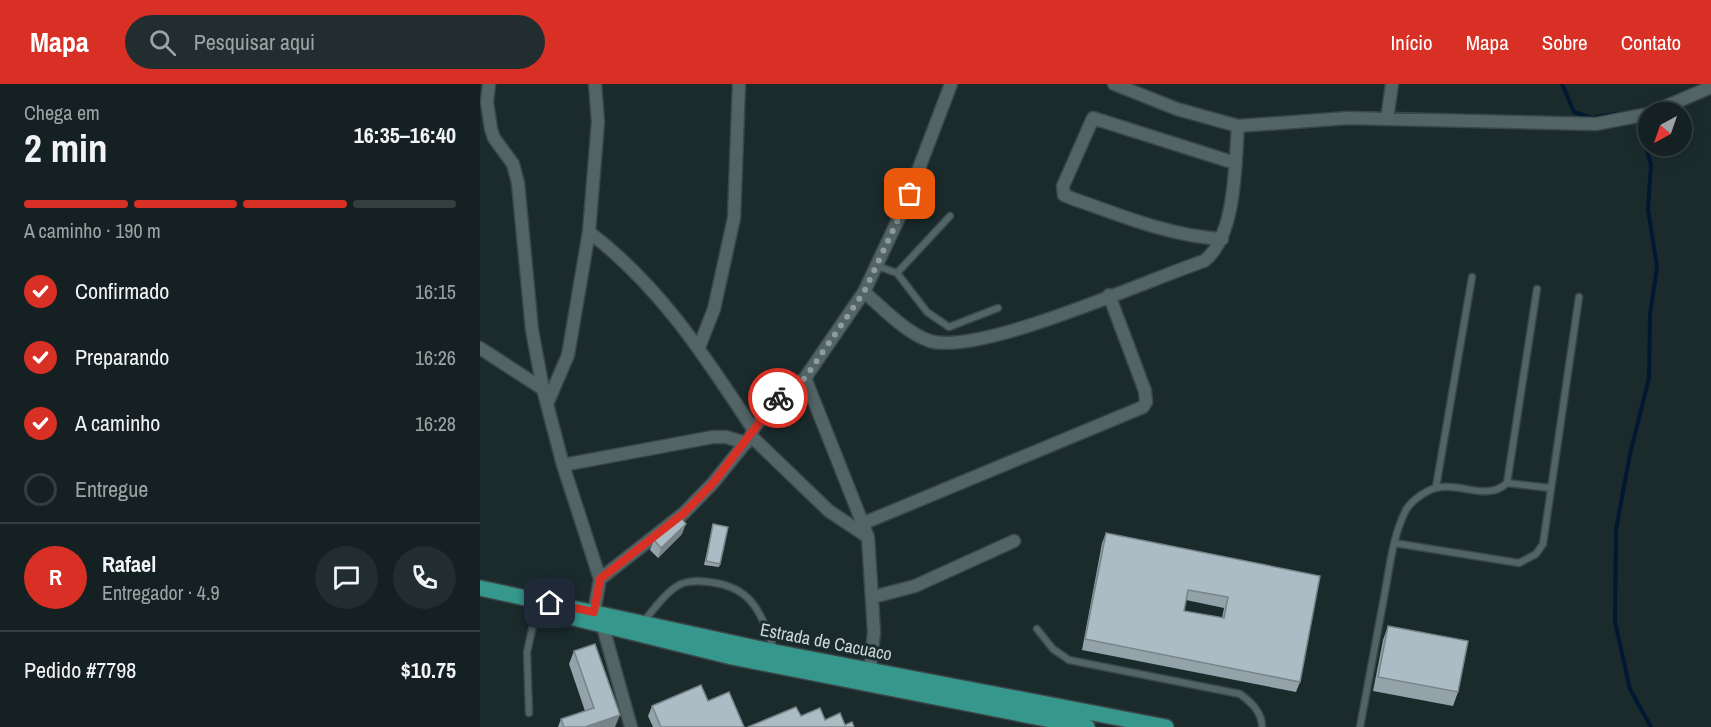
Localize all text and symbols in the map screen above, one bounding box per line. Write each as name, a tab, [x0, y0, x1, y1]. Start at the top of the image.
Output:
search box	[125, 15, 545, 69]
text: Mapa	[30, 23, 89, 61]
icon: search	[146, 26, 179, 59]
text: Pesquisar aqui	[194, 27, 315, 57]
text: Início	[1391, 28, 1433, 57]
text: Mapa	[1466, 28, 1509, 57]
text: Sobre	[1542, 28, 1588, 57]
text: Contato	[1621, 28, 1681, 57]
text: Chega em	[24, 99, 100, 126]
north arrow	[1638, 102, 1692, 156]
map controls	[1638, 102, 1692, 156]
text: 16:35–16:40	[354, 120, 456, 150]
text: 2 min	[24, 122, 108, 174]
pin	[884, 168, 935, 219]
icon: bag	[893, 177, 926, 210]
text: A caminho · 190 m	[24, 217, 161, 244]
icon: check	[24, 275, 57, 308]
text: Confirmado	[75, 276, 169, 306]
text: 16:15	[415, 278, 456, 305]
icon: check	[24, 341, 57, 374]
text: Preparando	[75, 342, 169, 372]
text: 16:26	[415, 344, 456, 371]
courier	[748, 368, 808, 428]
icon: bike	[762, 382, 795, 415]
icon: check	[24, 407, 57, 440]
text: A caminho	[75, 408, 160, 438]
text: 16:28	[415, 410, 456, 437]
text: Entregue	[75, 474, 148, 504]
button: chat	[315, 546, 378, 609]
button: phone	[393, 546, 456, 609]
text: Rafael	[102, 549, 156, 579]
text: R	[49, 562, 62, 592]
pin	[524, 577, 575, 628]
text: Entregador · 4.9	[102, 579, 220, 606]
icon: home	[533, 586, 566, 619]
street label: Estrada de Cacuaco	[758, 616, 894, 667]
text: Pedido #7798	[24, 655, 136, 685]
text: $10.75	[401, 655, 456, 685]

